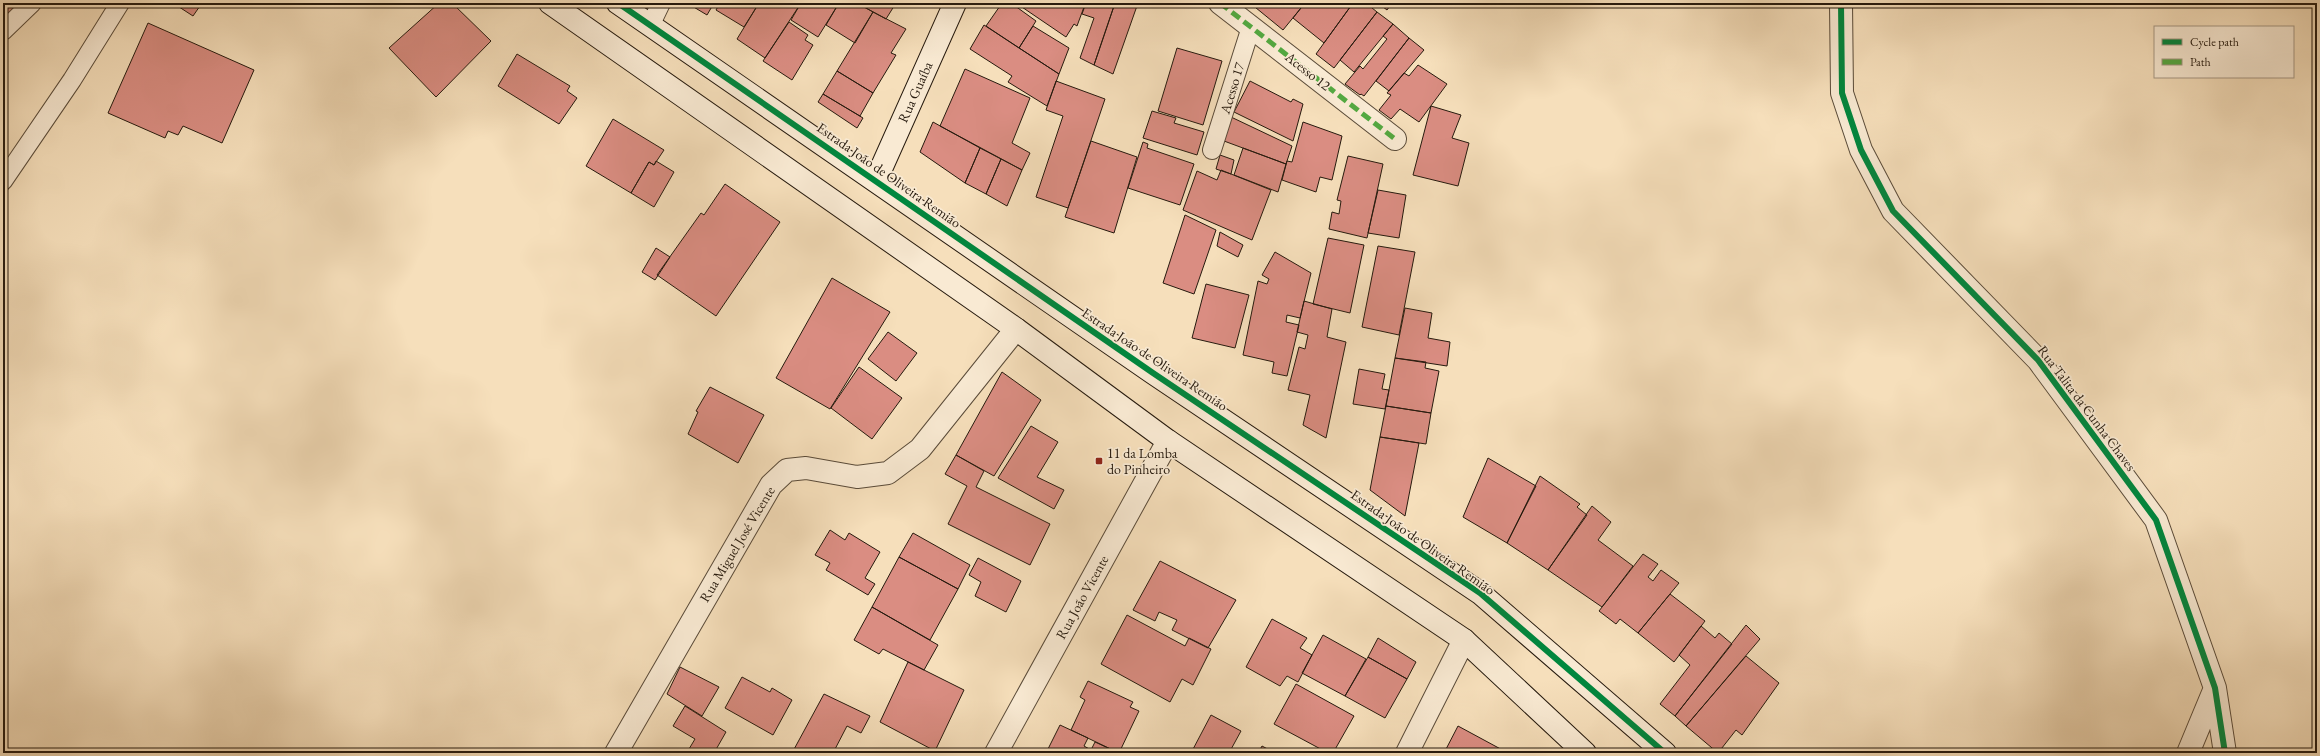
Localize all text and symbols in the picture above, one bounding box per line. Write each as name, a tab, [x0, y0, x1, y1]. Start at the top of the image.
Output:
legend	[2154, 26, 2294, 78]
text: Cycle path	[2190, 34, 2239, 50]
street label: Acesso 12	[1281, 47, 1335, 95]
text: Path	[2190, 54, 2211, 70]
street label: Rua Guaíba	[894, 58, 937, 125]
street label: Acesso 17	[1215, 60, 1248, 117]
street label: Estrada João de Oliveira Remião	[813, 118, 965, 232]
street label: Estrada João de Oliveira Remião	[1079, 303, 1231, 415]
street label: Rua Talita da Cunha Chaves	[2034, 342, 2140, 475]
place label: 11 da Lomba do Pinheiro	[1107, 444, 1178, 478]
marker: 11 da Lomba do Pinheiro	[1094, 456, 1104, 466]
street label: Rua Miguel José Vicente	[695, 482, 779, 605]
street label: Estrada João de Oliveira Remião	[1347, 485, 1499, 599]
street label: Rua João Vicente	[1052, 551, 1113, 642]

